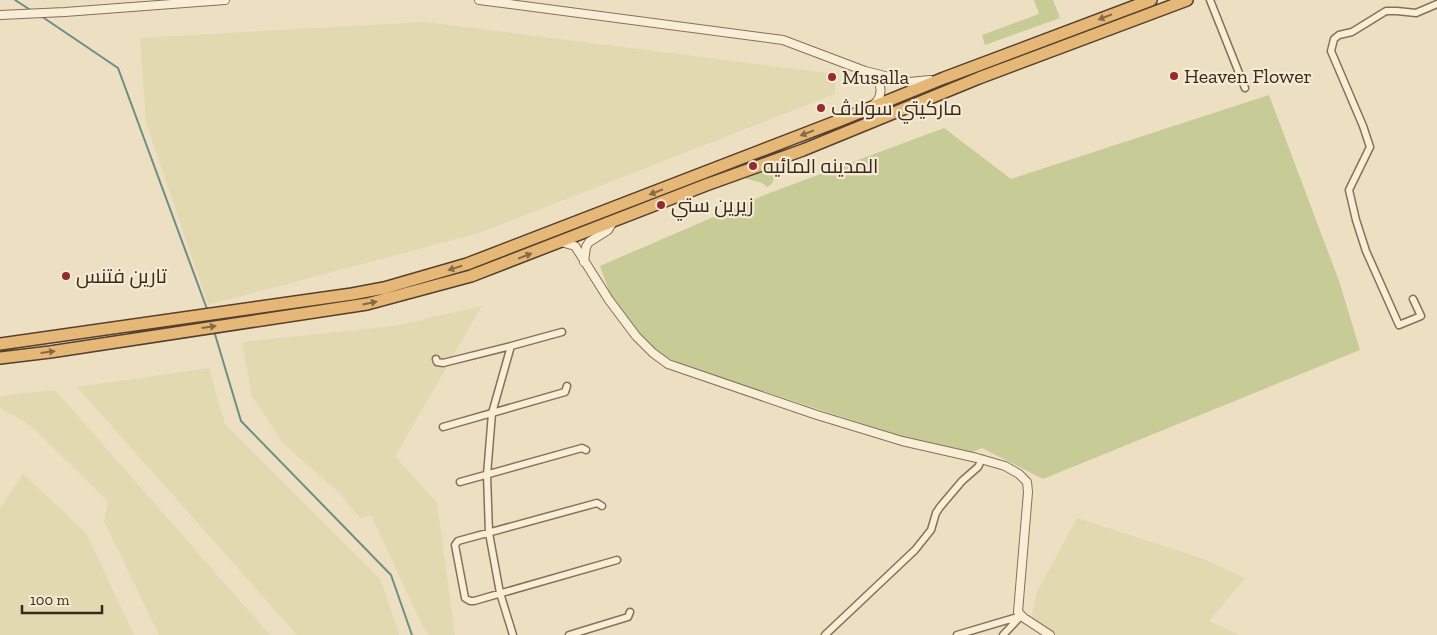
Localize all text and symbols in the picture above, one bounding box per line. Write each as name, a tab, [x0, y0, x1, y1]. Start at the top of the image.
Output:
one-way arrow	[1098, 14, 1113, 21]
place label: Heaven Flower	[1184, 64, 1312, 88]
place label: Musalla	[842, 65, 910, 89]
marker: Heaven Flower	[1168, 70, 1180, 82]
marker: Musalla	[826, 71, 838, 83]
place label: ماركيتي سولاڤ	[831, 96, 962, 124]
marker: ماركيتي سولاڤ	[815, 102, 827, 114]
one-way arrow	[800, 130, 814, 138]
place label: المدينه المائيه	[763, 154, 878, 178]
marker: المدينه المائيه	[747, 160, 759, 172]
one-way arrow	[648, 188, 663, 196]
place label: زيرين ستي	[671, 193, 753, 221]
marker: زيرين ستي	[655, 199, 667, 211]
one-way arrow	[518, 251, 532, 259]
place label: تارين فتنس	[76, 264, 167, 289]
one-way arrow	[447, 264, 462, 272]
marker: تارين فتنس	[60, 270, 72, 282]
one-way arrow	[362, 299, 377, 307]
one-way arrow	[201, 323, 217, 331]
one-way arrow	[41, 348, 57, 356]
scale bar	[22, 582, 102, 614]
text: 100 m	[30, 591, 69, 609]

